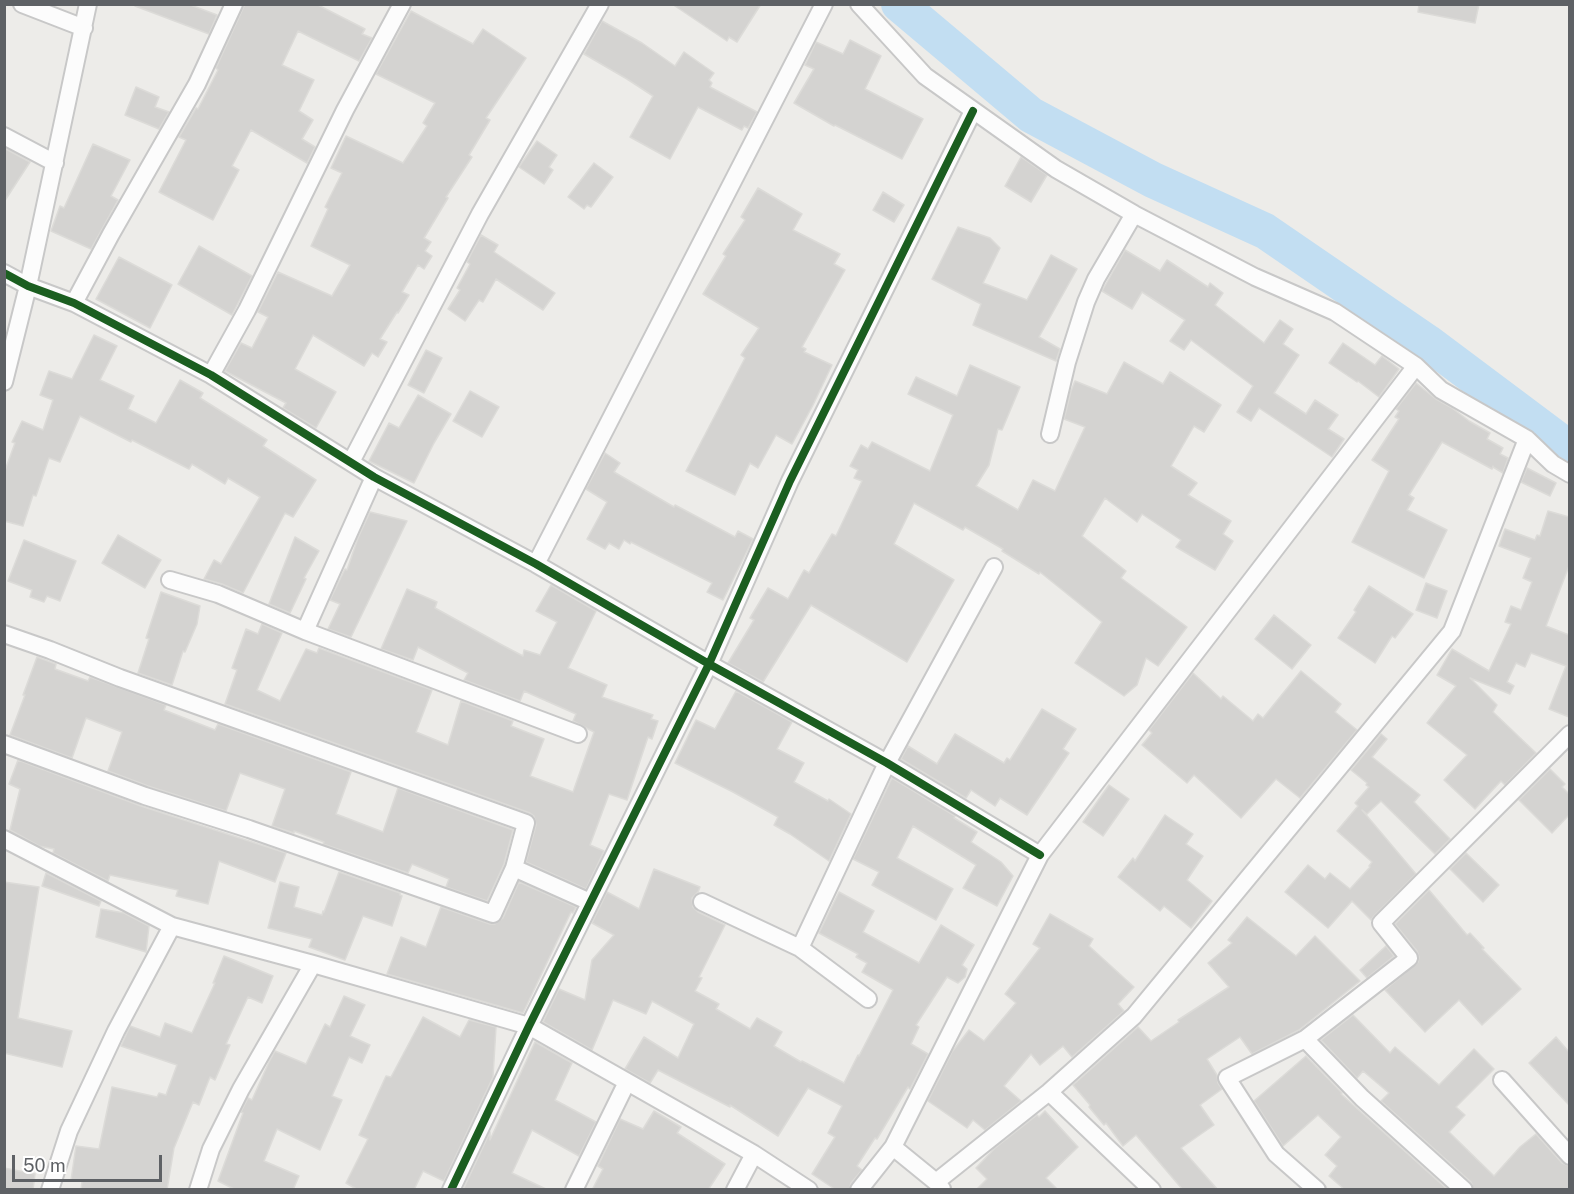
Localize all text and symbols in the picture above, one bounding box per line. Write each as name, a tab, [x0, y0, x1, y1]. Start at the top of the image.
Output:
scale bar	[15, 1143, 165, 1181]
text: 50 m	[23, 1155, 66, 1176]

